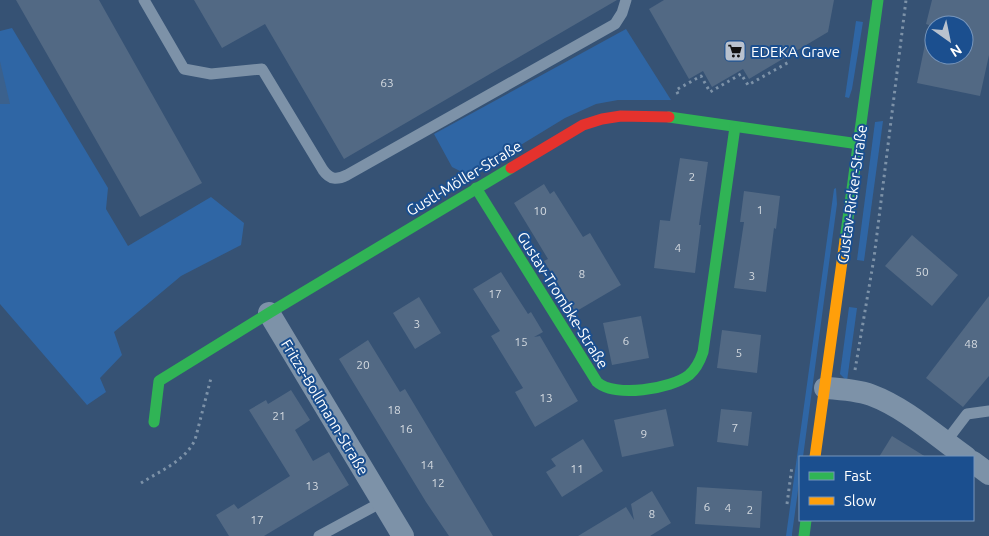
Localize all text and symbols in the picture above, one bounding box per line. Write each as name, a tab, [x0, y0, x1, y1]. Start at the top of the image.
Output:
north arrow	[924, 15, 974, 65]
supermarket icon: EDEKA Grave	[723, 39, 747, 63]
text: N	[947, 41, 965, 60]
place label: EDEKA Grave	[751, 43, 840, 60]
house number: 63	[380, 76, 394, 89]
street label: Gustav-Ricker-Straße	[834, 123, 870, 265]
street label: Gustl-Möller-Straße	[403, 137, 525, 219]
house number: 2	[689, 170, 695, 183]
house number: 1	[757, 203, 763, 216]
house number: 10	[533, 204, 547, 217]
street label: Gustav-Trombke-Straße	[514, 228, 612, 372]
house number: 4	[675, 241, 682, 254]
house number: 50	[915, 265, 929, 278]
house number: 8	[579, 267, 586, 280]
house number: 3	[749, 269, 755, 282]
house number: 17	[488, 287, 502, 300]
house number: 3	[414, 317, 420, 330]
house number: 6	[623, 334, 630, 347]
house number: 15	[514, 335, 528, 348]
street label: Fritze-Bollmann-Straße	[278, 336, 372, 478]
house number: 48	[964, 337, 978, 350]
house number: 5	[736, 346, 742, 359]
house number: 20	[356, 358, 370, 371]
house number: 13	[539, 391, 553, 404]
house number: 18	[387, 403, 401, 416]
house number: 21	[272, 409, 286, 422]
house number: 7	[732, 421, 738, 434]
house number: 16	[399, 422, 413, 435]
house number: 9	[641, 427, 647, 440]
legend	[799, 456, 974, 521]
house number: 14	[420, 458, 434, 471]
house number: 11	[570, 462, 584, 475]
text: Fast	[844, 467, 872, 484]
house number: 12	[431, 476, 445, 489]
house number: 13	[305, 479, 319, 492]
text: Slow	[844, 492, 877, 509]
house number: 6	[704, 500, 711, 513]
house number: 4	[725, 501, 732, 514]
house number: 2	[747, 503, 753, 516]
house number: 8	[649, 507, 656, 520]
house number: 17	[250, 513, 264, 526]

